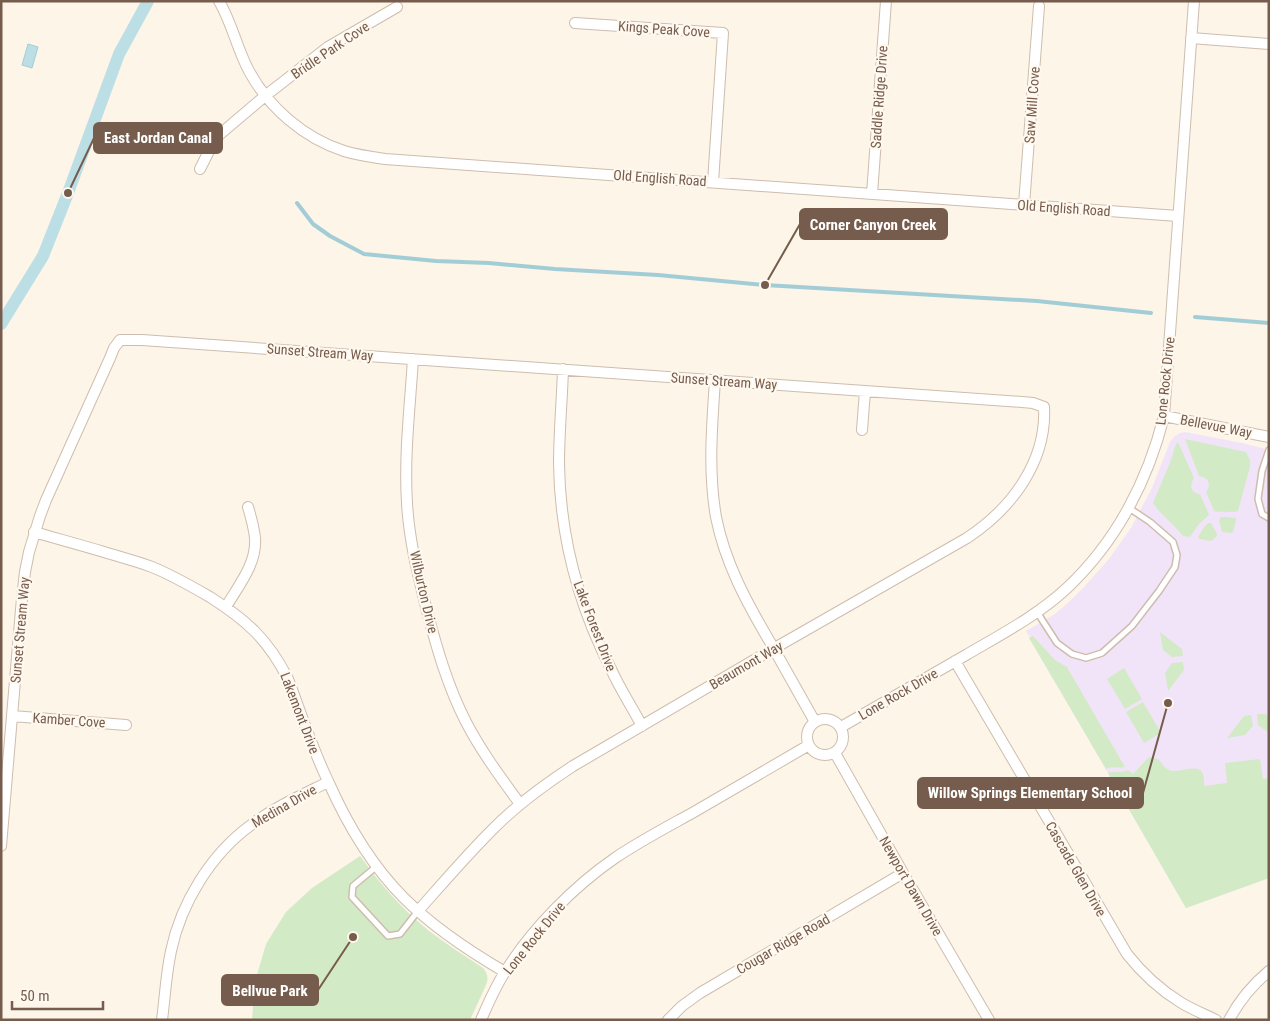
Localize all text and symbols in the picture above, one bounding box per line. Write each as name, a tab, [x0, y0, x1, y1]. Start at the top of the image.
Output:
street label: Bridle Park Cove	[288, 18, 372, 82]
street label: Kings Peak Cove	[618, 18, 711, 40]
street label: Saddle Ridge Drive	[867, 45, 891, 149]
street label: Saw Mill Cove	[1021, 66, 1043, 144]
callout: East Jordan Canal	[94, 123, 222, 153]
text: East Jordan Canal	[104, 129, 212, 147]
street label: Old English Road	[613, 167, 707, 189]
street label: Old English Road	[1017, 197, 1111, 219]
callout: Corner Canyon Creek	[800, 209, 947, 239]
text: Corner Canyon Creek	[810, 216, 937, 234]
street label: Lone Rock Drive	[1152, 336, 1178, 426]
street label: Sunset Stream Way	[266, 340, 374, 364]
street label: Sunset Stream Way	[670, 369, 778, 393]
street label: Bellevue Way	[1179, 411, 1253, 441]
street label: Wilburton Drive	[407, 549, 441, 635]
street label: Sunset Stream Way	[7, 576, 33, 684]
street label: Lake Forest Drive	[570, 579, 620, 674]
street label: Beaumont Way	[706, 637, 786, 692]
street label: Lone Rock Drive	[856, 665, 941, 723]
street label: Lakemont Drive	[277, 670, 323, 756]
street label: Kamber Cove	[32, 709, 106, 731]
callout: Willow Springs Elementary School	[918, 778, 1143, 808]
street label: Medina Drive	[249, 781, 320, 831]
text: Willow Springs Elementary School	[928, 784, 1132, 802]
street label: Cascade Glen Drive	[1042, 819, 1110, 920]
street label: Newport Dawn Drive	[876, 834, 946, 939]
street label: Lone Rock Drive	[500, 898, 568, 977]
street label: Cougar Ridge Road	[733, 911, 833, 977]
callout: Bellvue Park	[222, 975, 318, 1005]
scale bar	[12, 978, 104, 1010]
text: Bellvue Park	[232, 982, 309, 1000]
text: 50 m	[20, 987, 50, 1005]

